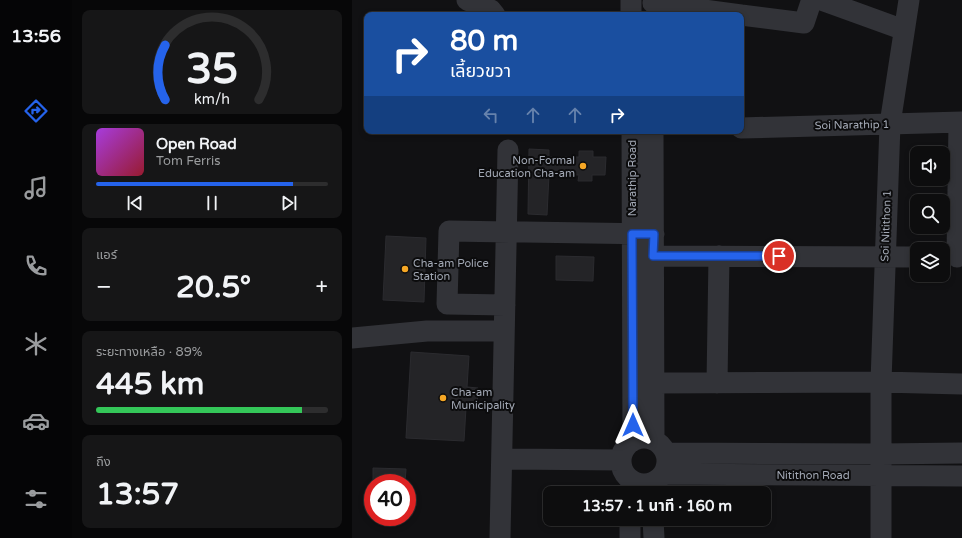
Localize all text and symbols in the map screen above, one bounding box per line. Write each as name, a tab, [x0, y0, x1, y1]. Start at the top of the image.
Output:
text: 80 m	[450, 24, 518, 58]
text: 13:56	[11, 25, 61, 47]
icon: right	[384, 28, 436, 80]
text: 35	[186, 45, 238, 95]
text: เลี้ยวขวา	[450, 60, 511, 82]
text: km/h	[194, 91, 230, 108]
icon: directions	[22, 97, 50, 125]
icon: left	[480, 104, 502, 126]
icon: ahead	[522, 104, 544, 126]
icon: ahead	[564, 104, 586, 126]
icon: right	[606, 104, 628, 126]
street label: Soi Narathip 1	[815, 118, 889, 132]
text: Open Road	[156, 135, 237, 153]
street label: Narathip Road	[626, 140, 639, 216]
map controls	[910, 146, 950, 282]
button: sound	[910, 146, 950, 186]
text: Tom Ferris	[156, 153, 220, 169]
place label: Non-Formal Education Cha-am	[478, 154, 575, 180]
marker: Non-Formal Education Cha-am	[578, 161, 588, 171]
icon: music	[22, 174, 50, 202]
street label: Soi Nitithon 1	[878, 190, 894, 262]
icon: previous	[124, 192, 146, 214]
icon: pause	[201, 192, 223, 214]
icon: next	[278, 192, 300, 214]
button: search	[910, 194, 950, 234]
pin	[762, 239, 796, 273]
button: layers	[910, 242, 950, 282]
icon: arrive	[768, 245, 790, 267]
text: แอร์	[96, 247, 117, 263]
icon: phone	[22, 252, 50, 280]
place label: Cha-am Police Station	[413, 257, 489, 283]
marker: Cha-am Police Station	[400, 264, 410, 274]
text: 20.5°	[176, 269, 251, 306]
text: −	[96, 274, 112, 300]
text: +	[316, 274, 328, 300]
icon: climate	[22, 330, 50, 358]
text: ระยะทางเหลือ · 89%	[96, 344, 202, 360]
text: 445 km	[96, 366, 204, 403]
place label: Cha-am Municipality	[451, 386, 515, 412]
marker: Cha-am Municipality	[438, 393, 448, 403]
position arrow	[612, 404, 654, 446]
icon: car	[22, 407, 50, 435]
text: ถึง	[96, 454, 111, 470]
street label: Nitithon Road	[776, 469, 850, 482]
speed limit sign: 40	[364, 474, 416, 526]
text: 13:57	[96, 476, 179, 513]
icon: filters	[22, 485, 50, 513]
text: 13:57 · 1 นาที · 160 m	[582, 497, 732, 515]

